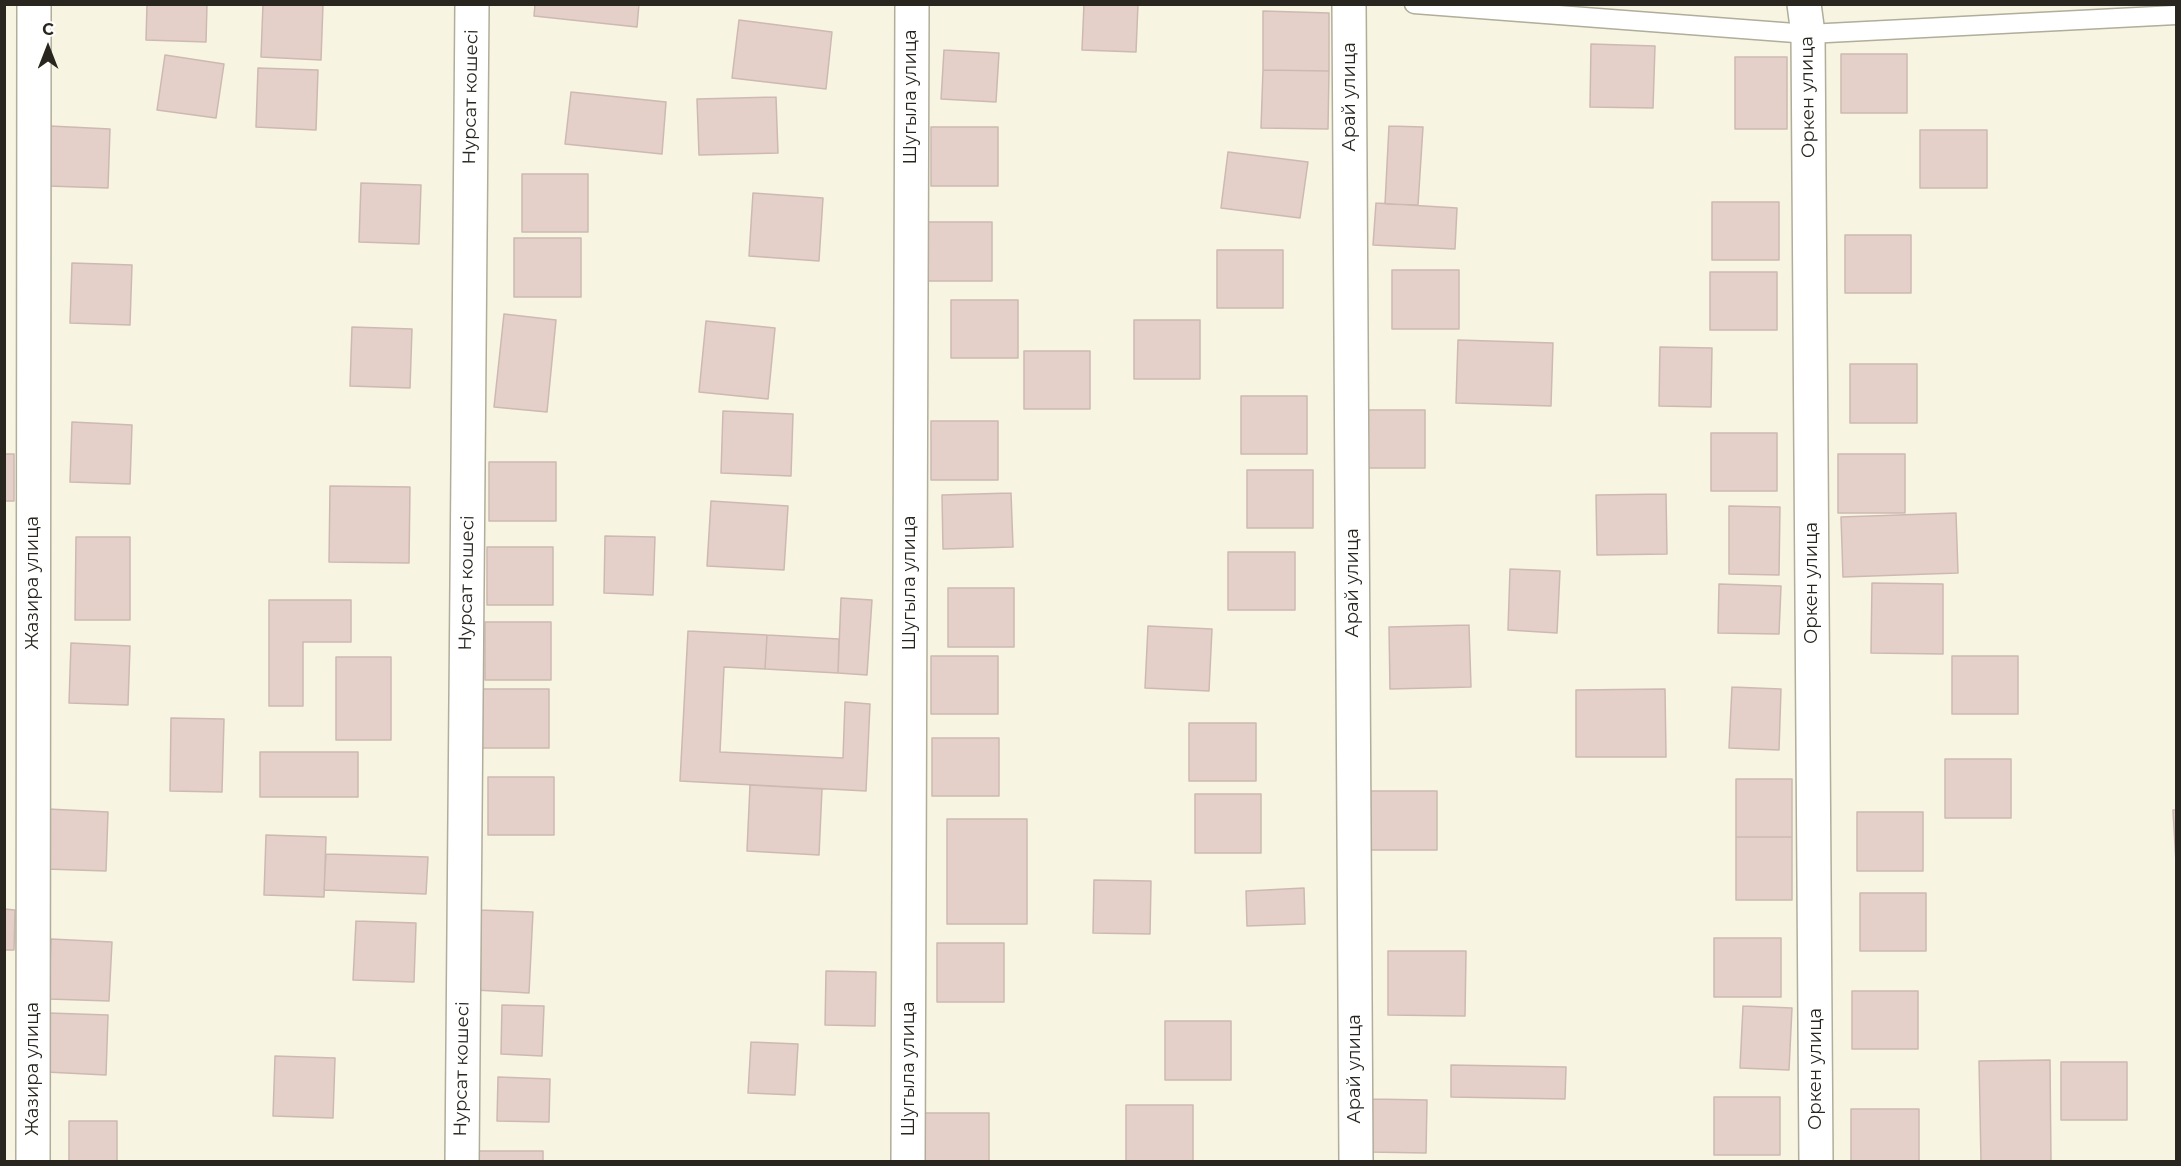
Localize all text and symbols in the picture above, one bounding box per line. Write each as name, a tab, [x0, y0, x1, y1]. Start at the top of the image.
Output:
north arrow	[18, 18, 78, 78]
text: С	[42, 20, 54, 39]
street label: Нурсат кошесi	[459, 29, 483, 165]
street label: Шугыла улица	[900, 29, 922, 165]
street label: Оркен улица	[1796, 36, 1820, 158]
street label: Арай улица	[1339, 42, 1361, 152]
street label: Нурсат кошесi	[455, 515, 479, 651]
street label: Шугыла улица	[899, 515, 921, 651]
street label: Жазира улица	[22, 516, 44, 650]
street label: Оркен улица	[1801, 522, 1823, 644]
street label: Арай улица	[1342, 528, 1364, 638]
street label: Нурсат кошесi	[450, 1001, 474, 1137]
street label: Шугыла улица	[898, 1001, 920, 1137]
street label: Жазира улица	[22, 1002, 44, 1136]
street label: Оркен улица	[1805, 1008, 1827, 1130]
street label: Арай улица	[1344, 1014, 1366, 1124]

